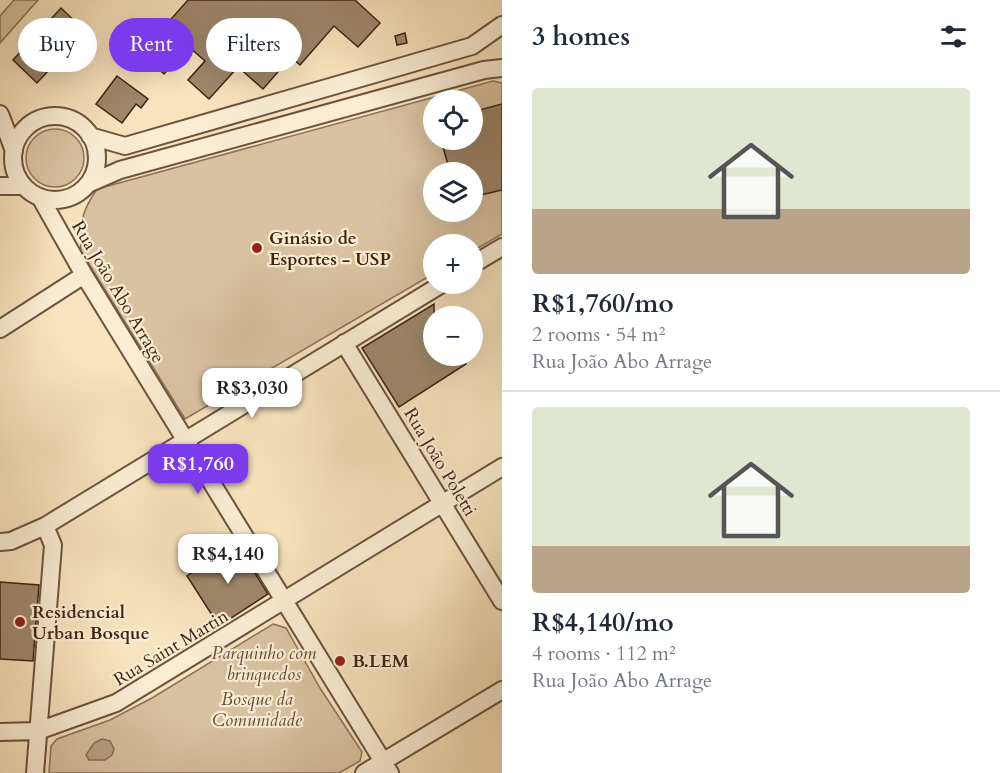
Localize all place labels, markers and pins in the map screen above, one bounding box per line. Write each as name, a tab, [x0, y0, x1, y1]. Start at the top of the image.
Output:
place label: Ginásio de Esportes - USP	[269, 226, 391, 272]
marker: Ginásio de Esportes - USP	[250, 241, 264, 255]
pin: R$3,030	[197, 368, 307, 419]
pin: R$1,760	[143, 444, 253, 495]
pin: R$4,140	[173, 534, 283, 585]
place label: Residencial Urban Bosque	[32, 600, 150, 646]
marker: Residencial Urban Bosque	[13, 615, 27, 629]
place label: B.LEM	[352, 649, 410, 674]
marker: B.LEM	[333, 654, 347, 668]

